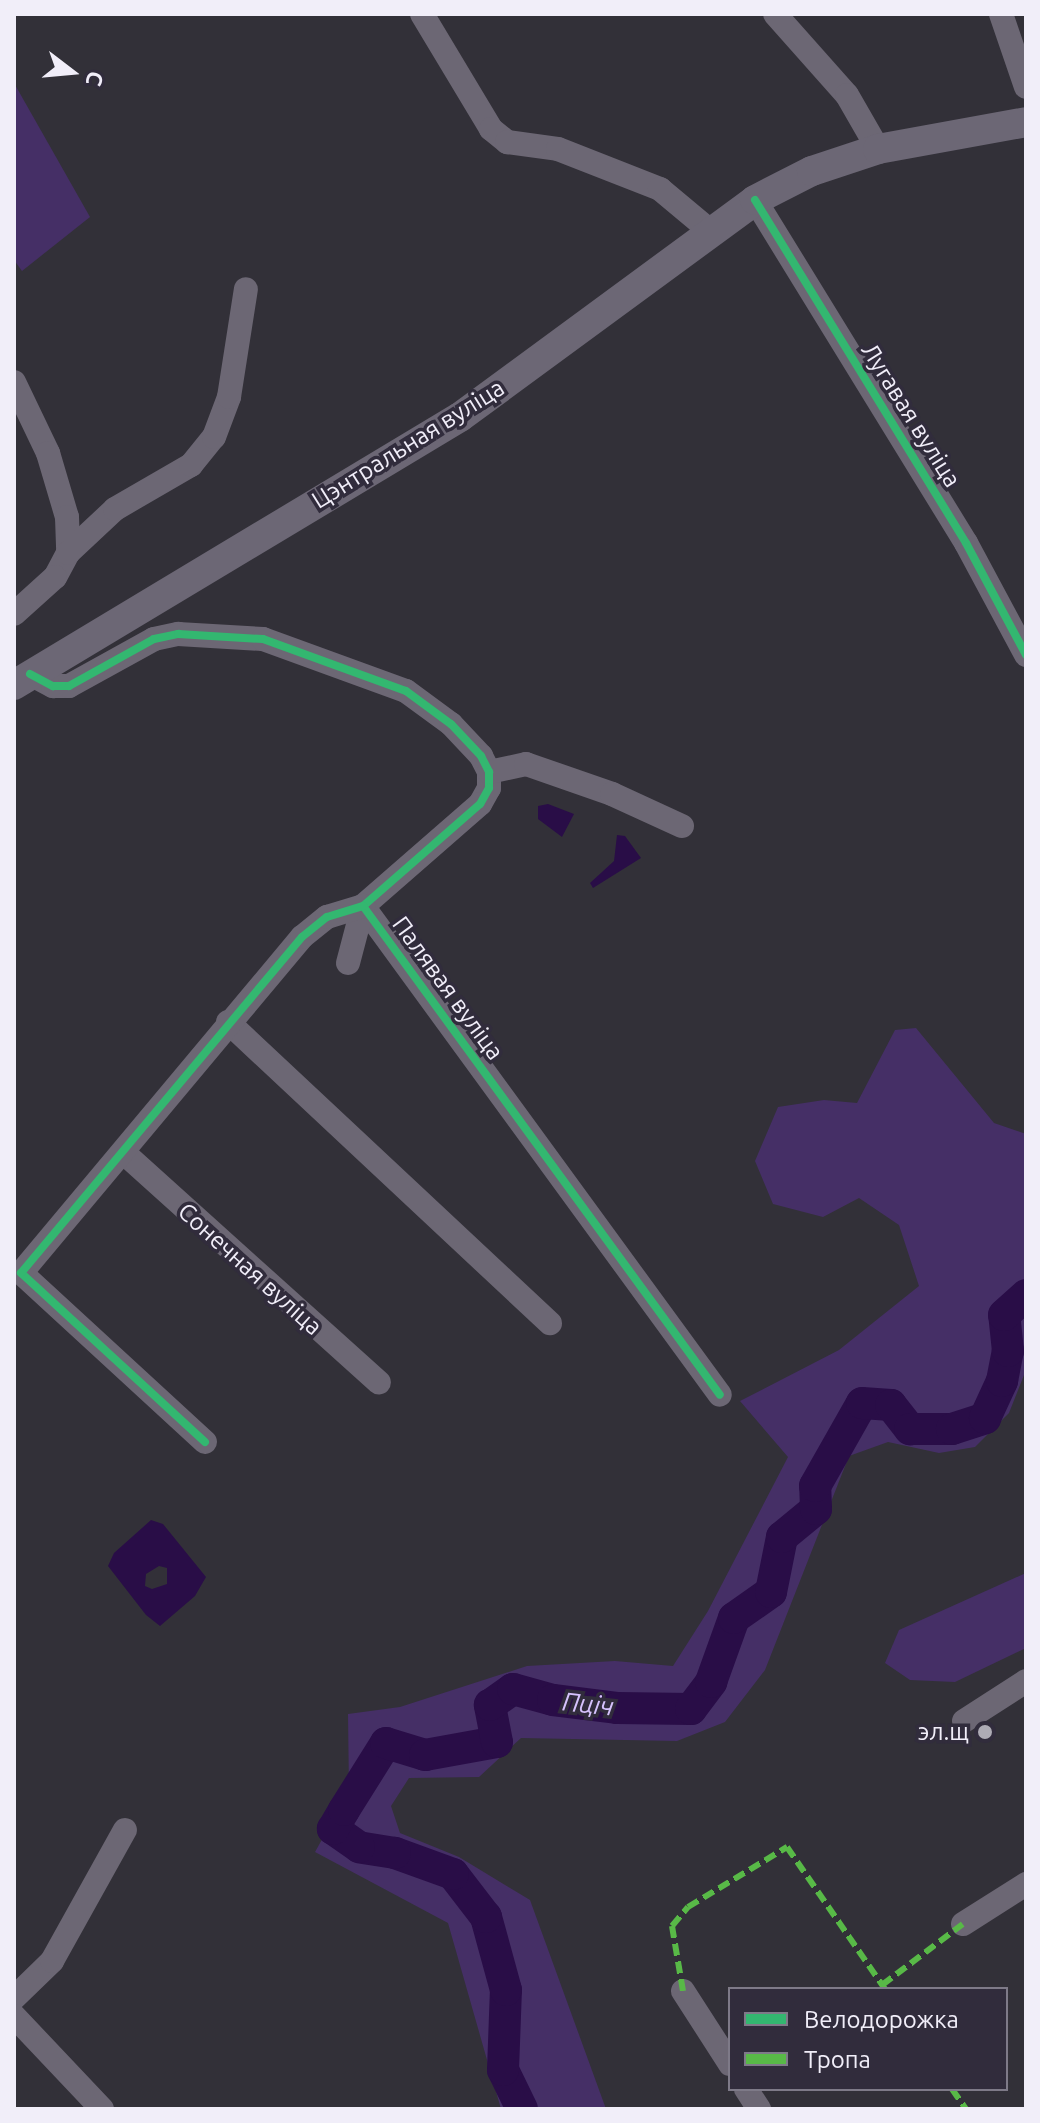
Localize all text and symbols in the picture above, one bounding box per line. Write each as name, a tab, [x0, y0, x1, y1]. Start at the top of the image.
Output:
north arrow	[32, 32, 112, 112]
text: С	[82, 69, 110, 89]
street label: Лугавая вуліца	[855, 338, 967, 492]
street label: Цэнтральная вуліца	[307, 373, 509, 515]
street label: Палявая вуліца	[386, 911, 510, 1065]
street label: Сонечная вуліца	[172, 1197, 328, 1341]
water label: Пціч	[561, 1686, 615, 1722]
place label: эл.щ	[918, 1718, 969, 1746]
marker: эл.щ	[976, 1723, 994, 1741]
legend	[728, 1987, 1008, 2091]
text: Велодорожка	[804, 2006, 959, 2033]
text: Тропа	[804, 2046, 871, 2073]

